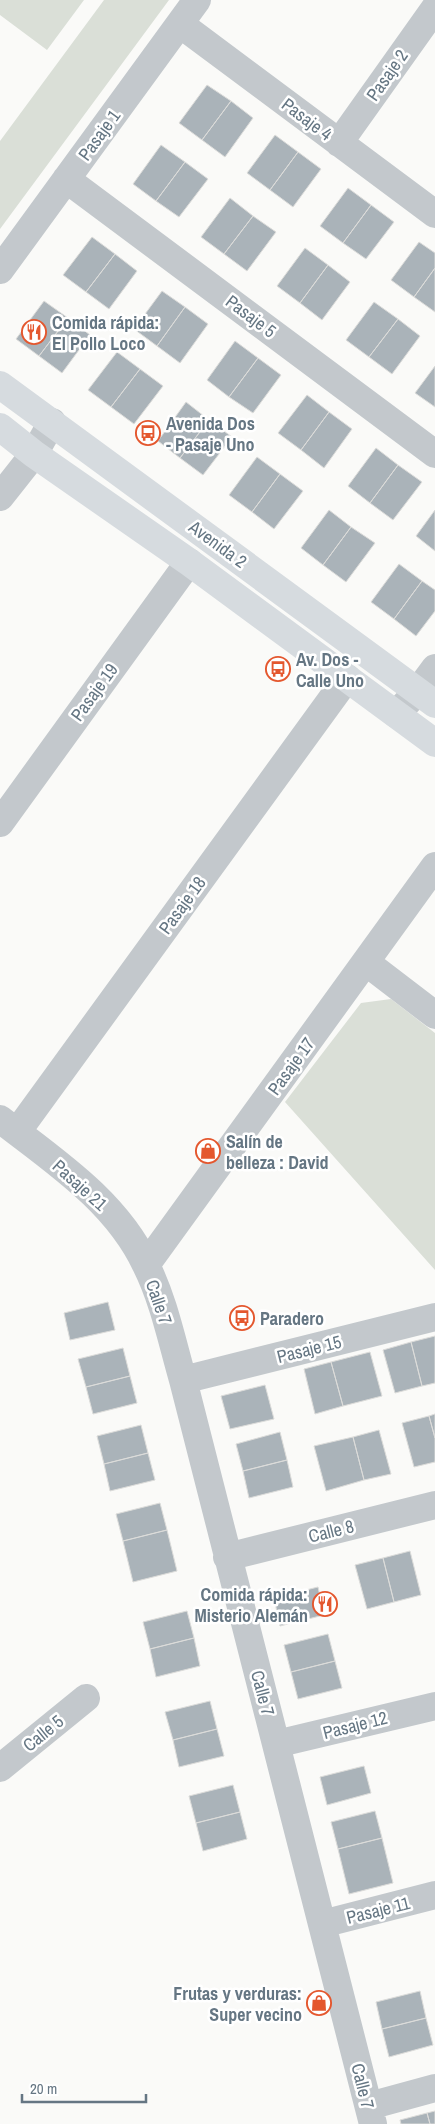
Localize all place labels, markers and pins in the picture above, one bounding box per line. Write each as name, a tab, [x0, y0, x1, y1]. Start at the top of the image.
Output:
place label: Comida rápida: El Pollo Loco	[52, 310, 159, 356]
restaurant icon: Comida rápida: El Pollo Loco	[21, 319, 47, 345]
place label: Avenida Dos - Pasaje Uno	[166, 411, 255, 457]
bus stop icon: Avenida Dos - Pasaje Uno	[135, 420, 161, 446]
place label: Av. Dos - Calle Uno	[296, 647, 364, 693]
bus stop icon: Av. Dos - Calle Uno	[265, 656, 291, 682]
place label: Salín de belleza : David	[226, 1129, 329, 1175]
shop icon: Salín de belleza : David	[195, 1138, 221, 1164]
bus stop icon: Paradero	[229, 1305, 255, 1331]
place label: Paradero	[260, 1306, 324, 1331]
place label: Comida rápida: Misterio Alemán	[195, 1582, 308, 1628]
restaurant icon: Comida rápida: Misterio Alemán	[312, 1591, 338, 1617]
place label: Frutas y verduras: Super vecino	[173, 1981, 302, 2027]
shop icon: Frutas y verduras: Super vecino	[306, 1990, 332, 2016]

